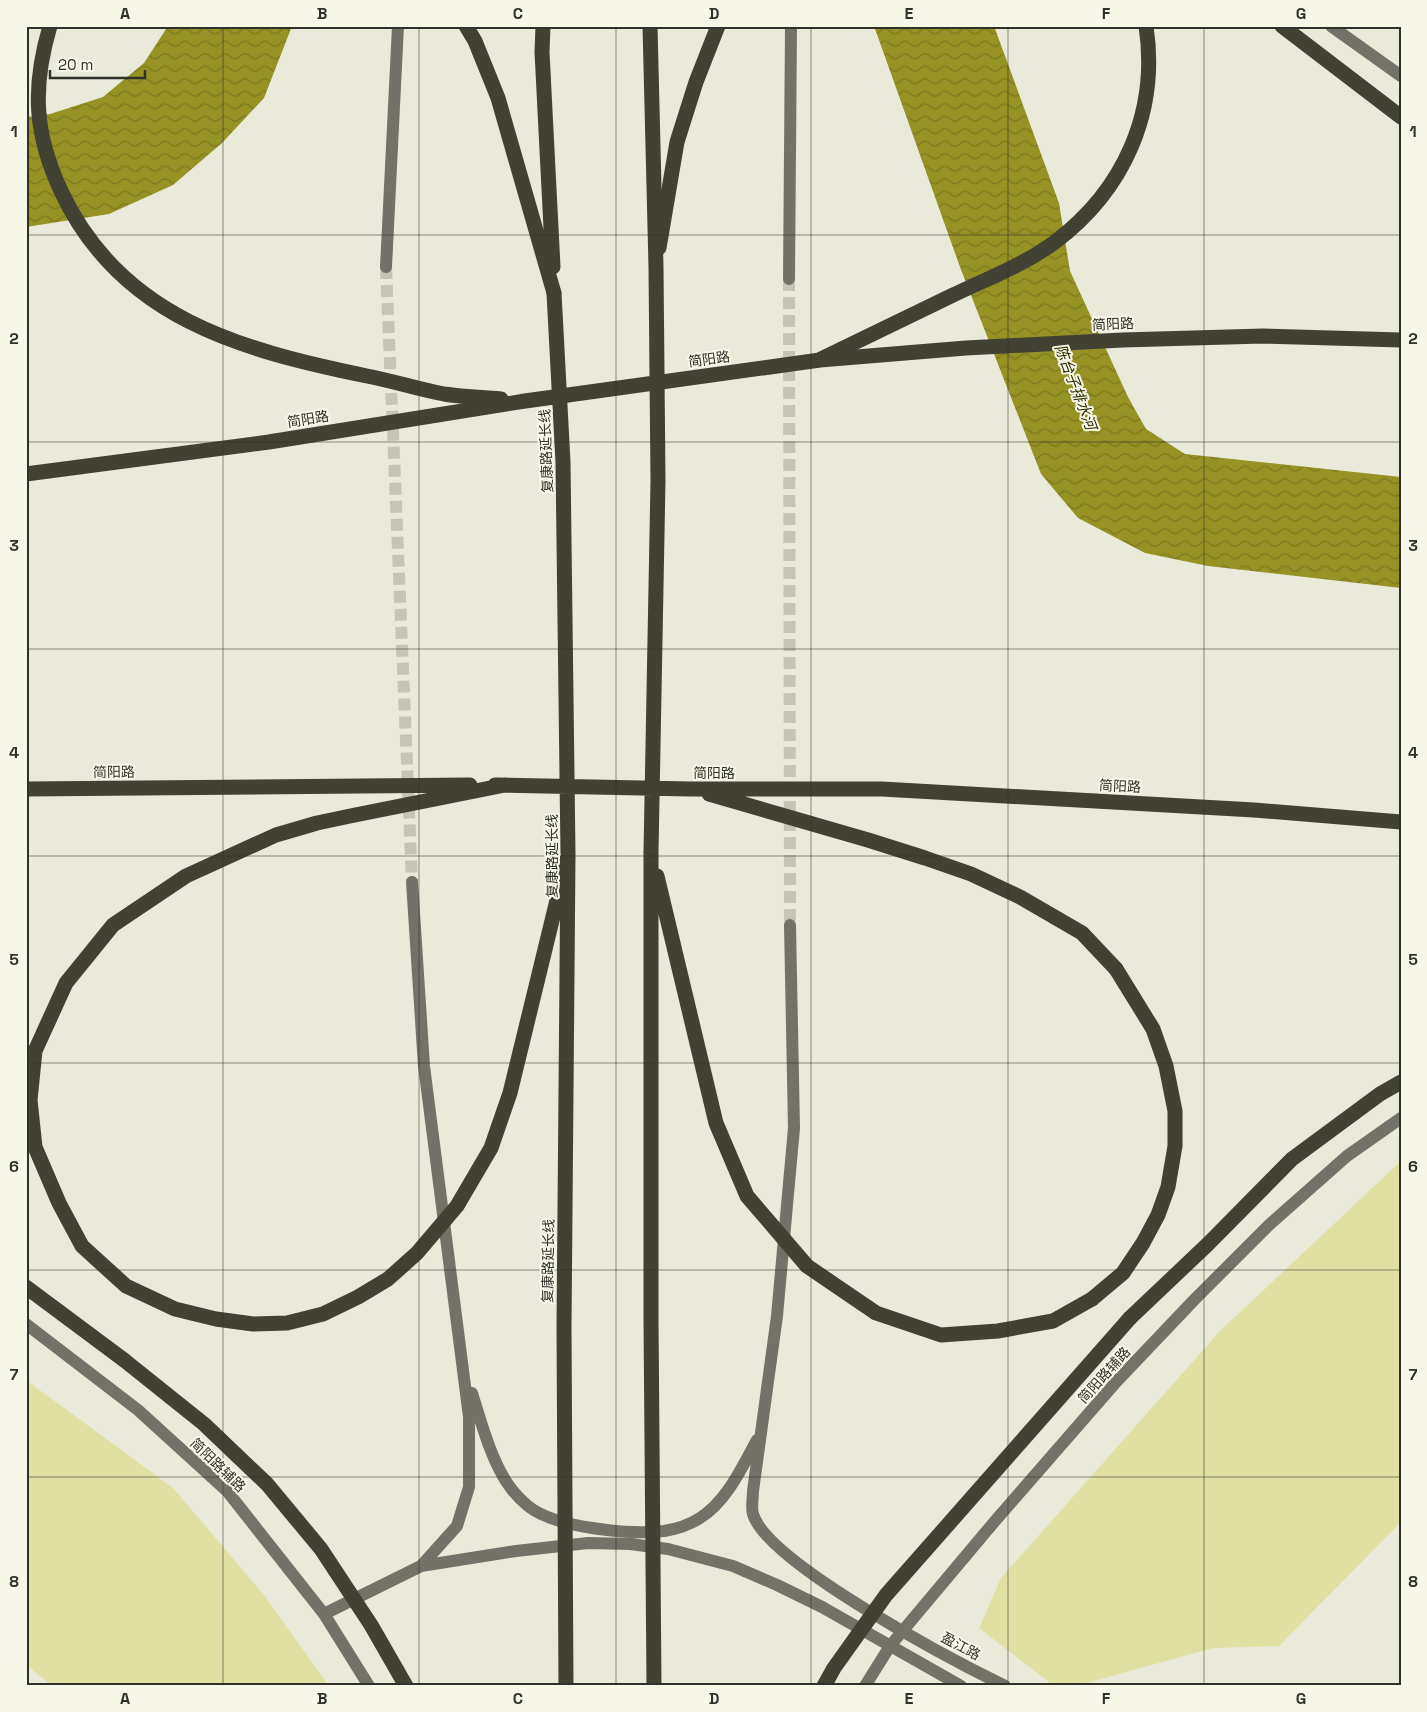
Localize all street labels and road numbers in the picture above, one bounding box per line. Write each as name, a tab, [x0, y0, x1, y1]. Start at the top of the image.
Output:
street label: 简阳路	[1092, 314, 1134, 334]
street label: 简阳路	[687, 347, 731, 371]
street label: 简阳路	[286, 407, 330, 431]
street label: 复康路延长线	[536, 409, 556, 493]
street label: 简阳路	[93, 763, 135, 781]
street label: 简阳路	[693, 764, 735, 782]
street label: 简阳路	[1099, 776, 1141, 796]
street label: 复康路延长线	[543, 814, 561, 898]
street label: 复康路延长线	[538, 1219, 558, 1303]
street label: 简阳路辅路	[1074, 1343, 1134, 1407]
street label: 简阳路辅路	[187, 1434, 249, 1496]
street label: 盈江路	[938, 1628, 984, 1664]

